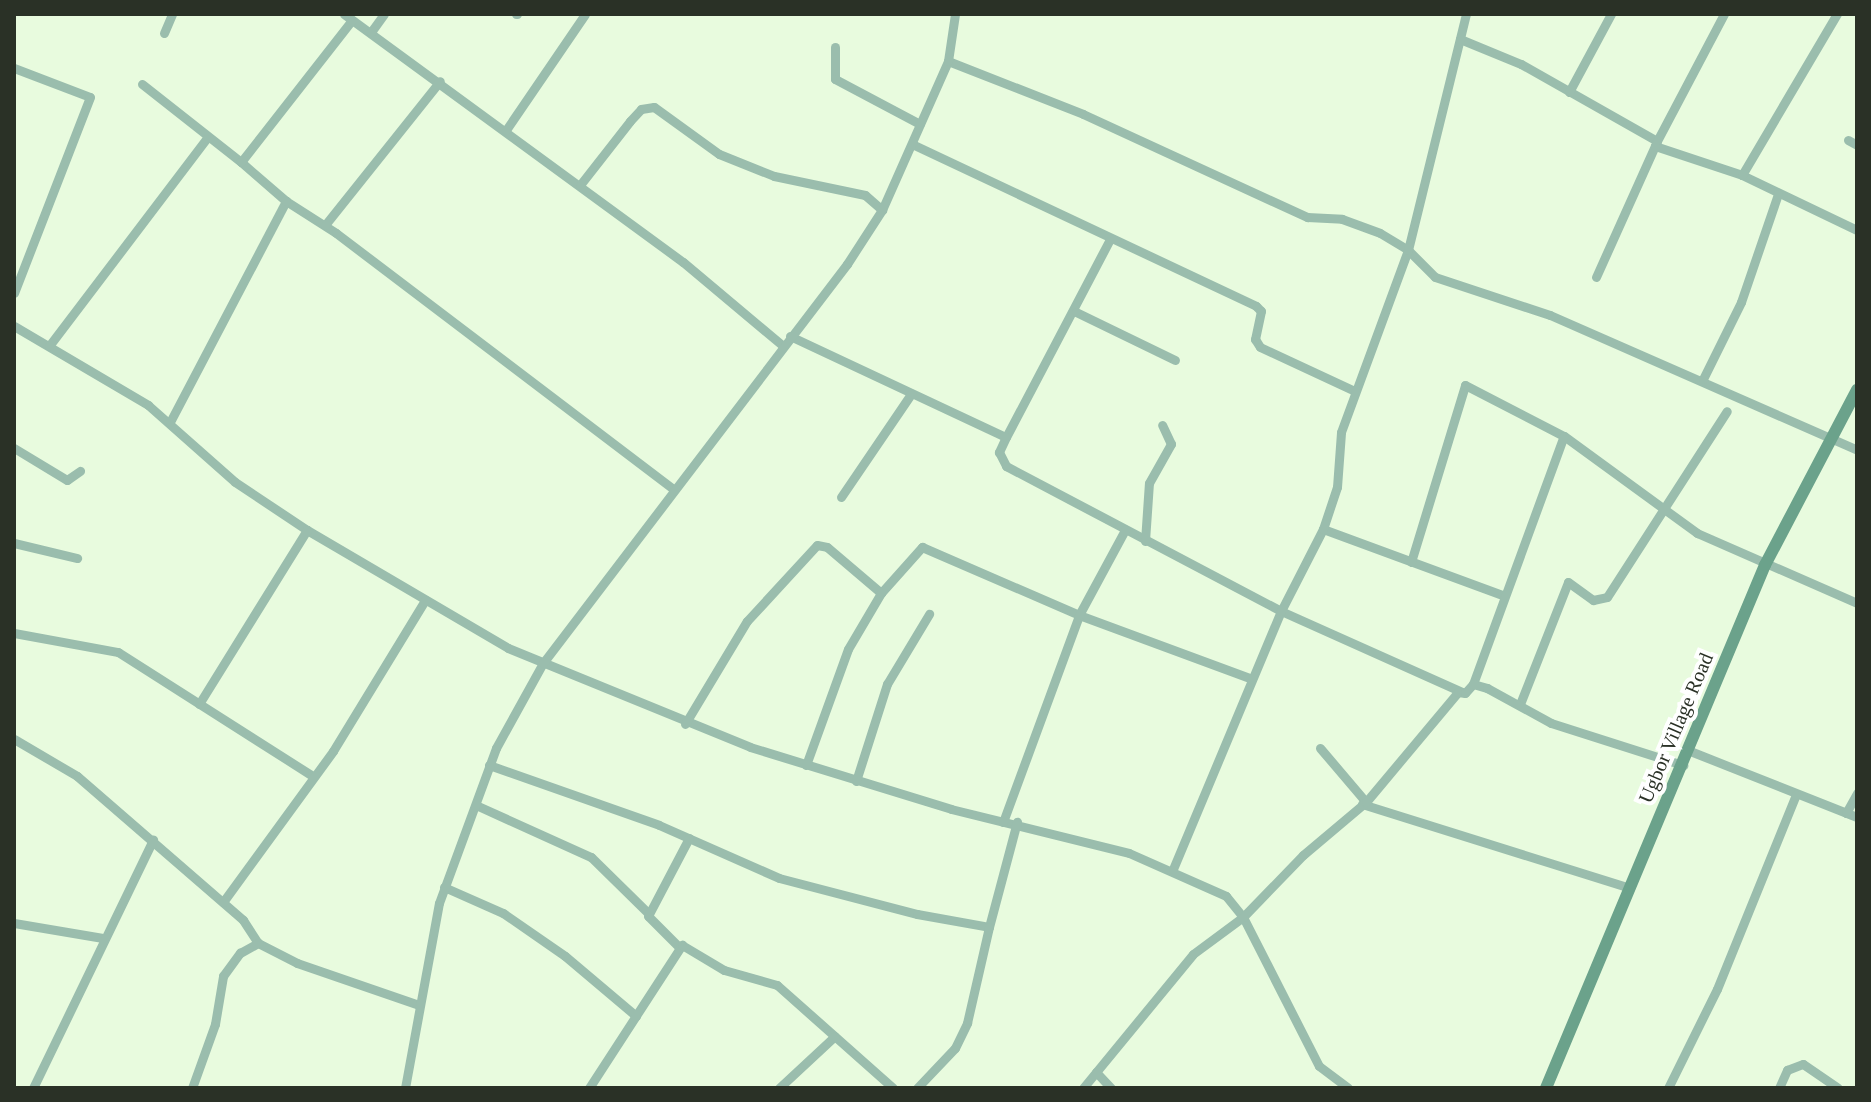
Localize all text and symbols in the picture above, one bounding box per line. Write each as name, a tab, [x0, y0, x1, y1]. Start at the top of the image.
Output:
street label: Ugbor Village Road	[1634, 649, 1718, 807]

